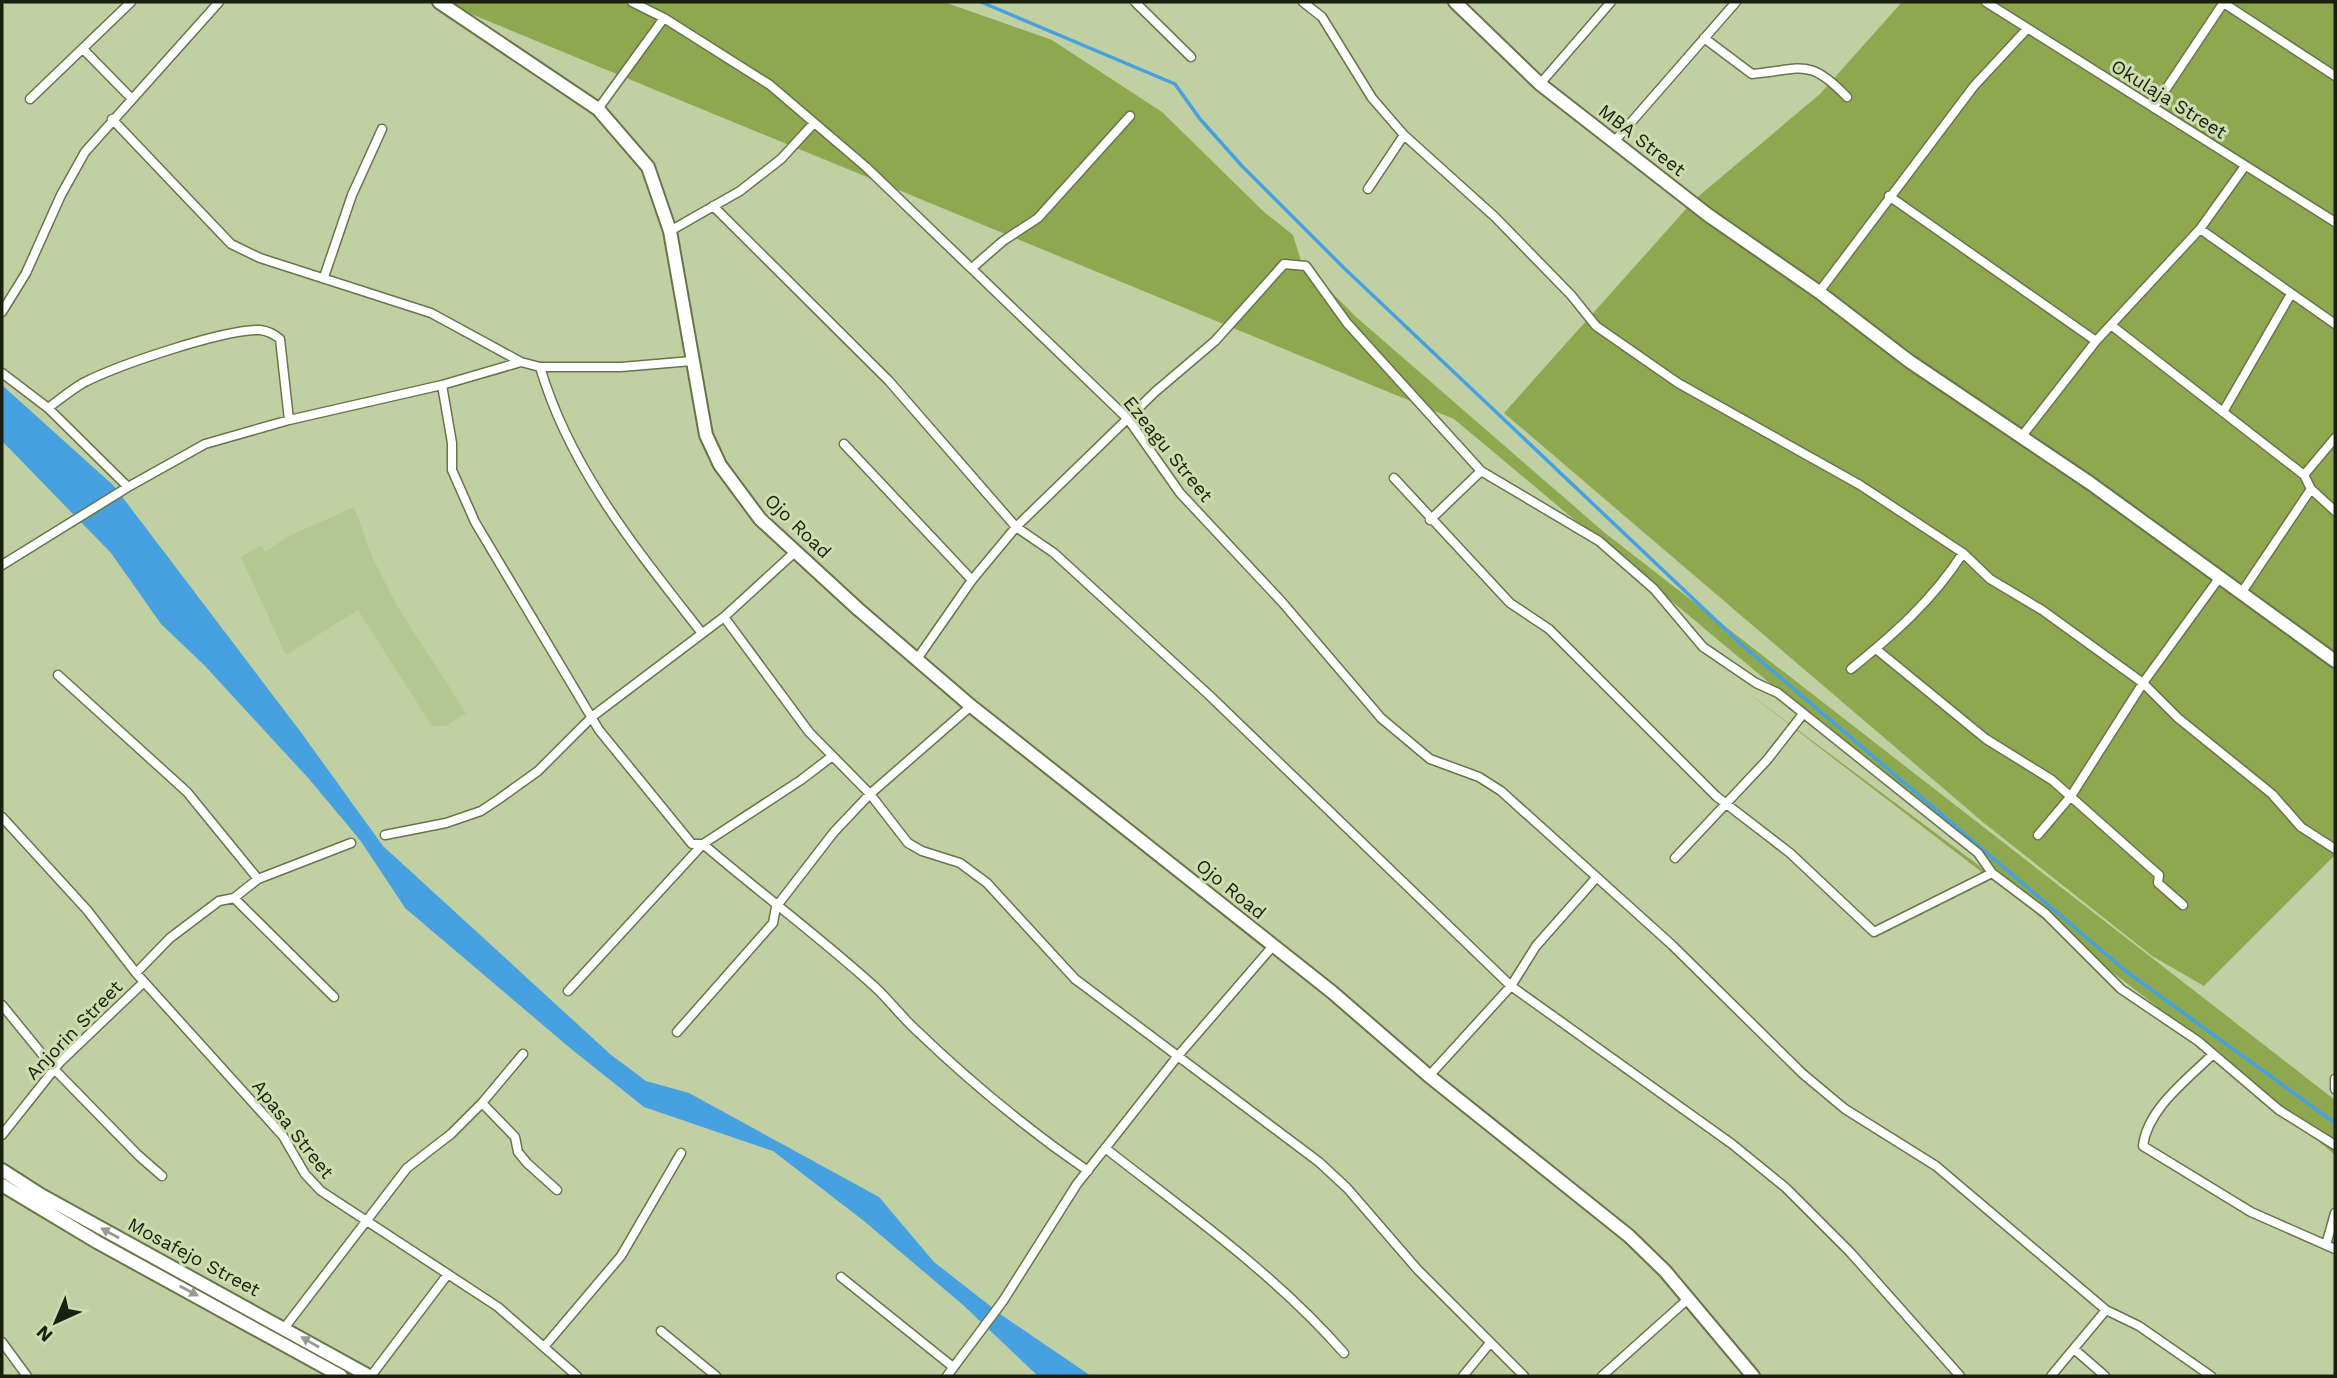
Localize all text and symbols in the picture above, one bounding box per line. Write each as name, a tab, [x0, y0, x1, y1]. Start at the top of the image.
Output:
street label: Okulaja Street	[2107, 54, 2231, 144]
street label: MBA Street	[1594, 99, 1690, 181]
street label: Ezeagu Street	[1118, 392, 1218, 507]
street label: Ojo Road	[760, 489, 836, 563]
street label: Ojo Road	[1191, 854, 1271, 924]
street label: Anjorin Street	[21, 976, 127, 1084]
street label: Apasa Street	[247, 1075, 339, 1183]
street label: Mosafejo Street	[124, 1212, 264, 1302]
one-way arrow	[101, 1227, 120, 1239]
one-way arrow	[179, 1285, 199, 1297]
north arrow	[21, 1287, 91, 1357]
text: N	[31, 1321, 58, 1347]
one-way arrow	[301, 1336, 320, 1348]

